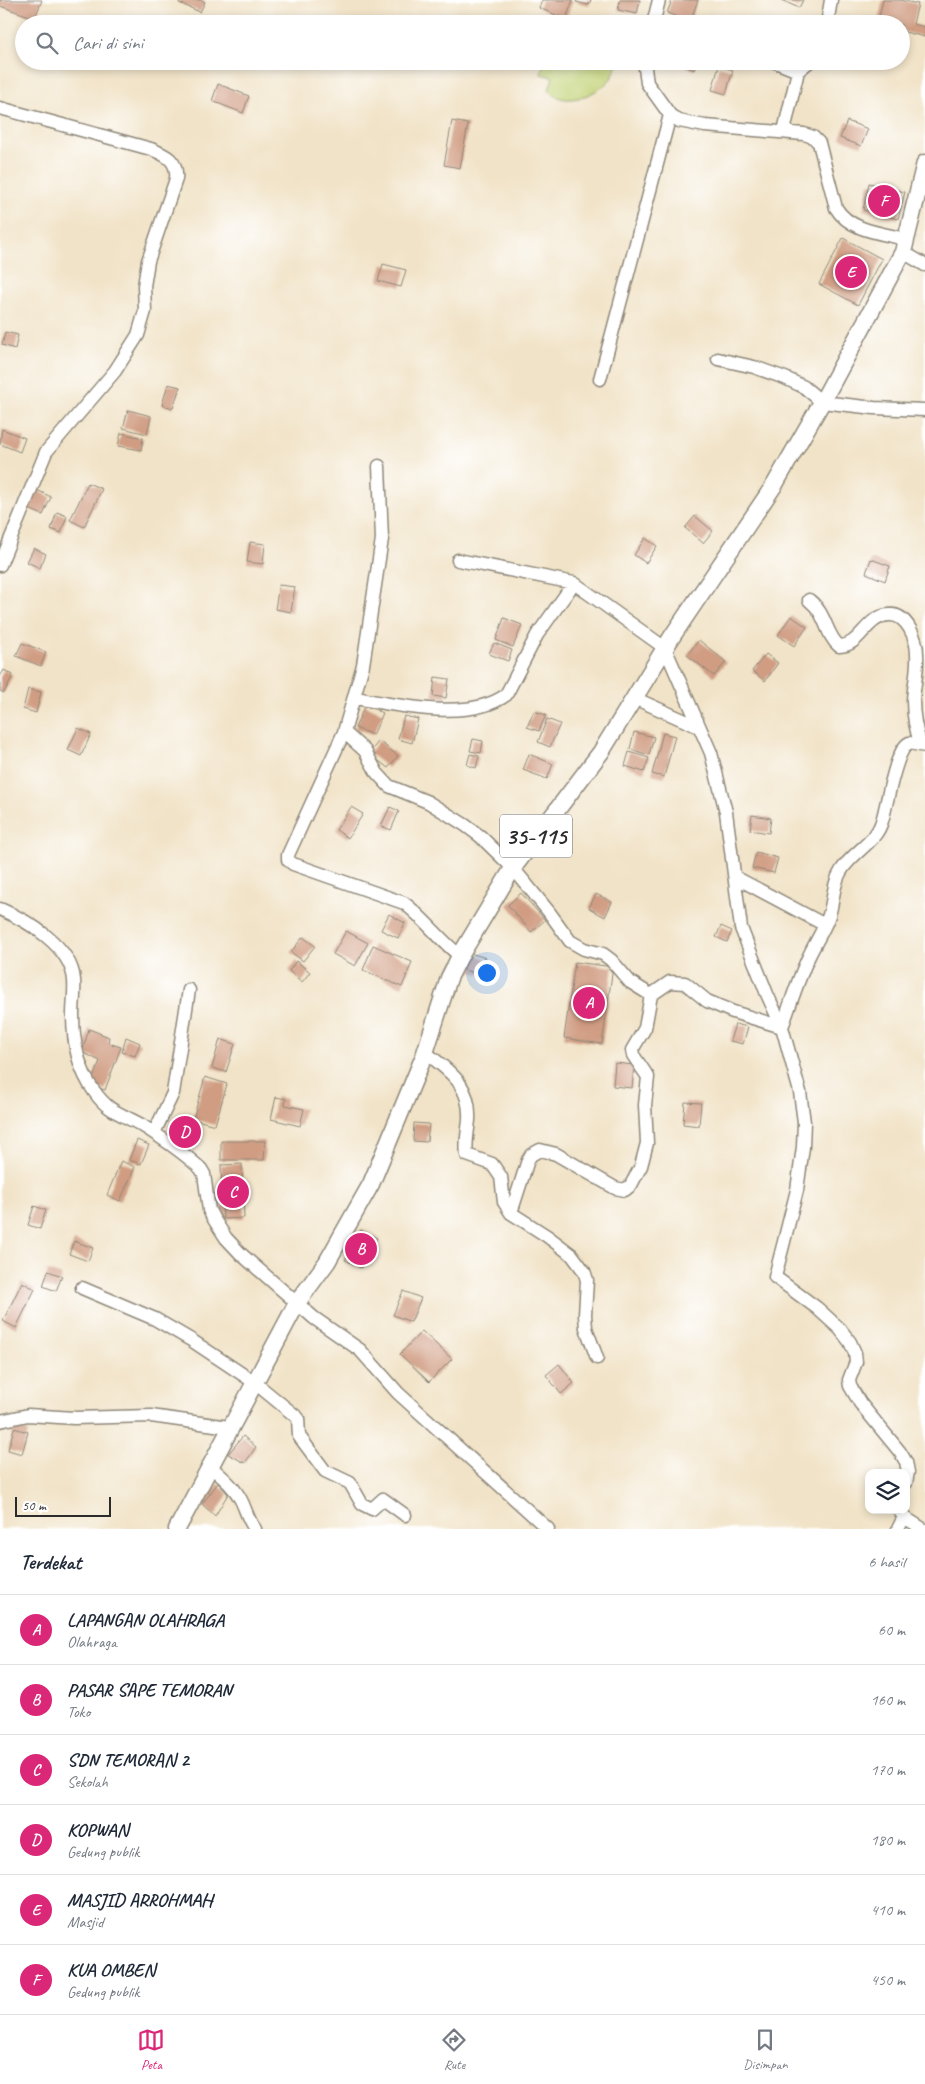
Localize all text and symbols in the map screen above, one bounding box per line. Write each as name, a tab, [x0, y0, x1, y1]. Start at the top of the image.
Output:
search box	[15, 15, 910, 70]
icon: search	[33, 29, 61, 57]
text: Cari di sini	[73, 31, 143, 55]
pin: F	[868, 182, 900, 220]
pin: E	[835, 253, 867, 291]
road number: 35-115	[500, 814, 572, 858]
your location	[474, 960, 500, 986]
pin: A	[573, 984, 605, 1022]
pin: D	[169, 1113, 201, 1151]
pin: C	[217, 1173, 249, 1211]
pin: B	[345, 1230, 377, 1268]
map controls	[865, 1469, 910, 1514]
button: layers	[865, 1469, 910, 1514]
scale bar	[15, 1494, 111, 1517]
text: 50 m	[22, 1497, 46, 1514]
text: Terdekat	[20, 1549, 81, 1575]
text: 6 hasil	[868, 1552, 905, 1572]
text: LAPANGAN OLAHRAGA	[67, 1608, 224, 1632]
text: A	[32, 1620, 40, 1640]
text: 60 m	[878, 1620, 905, 1640]
text: Olahraga	[67, 1632, 117, 1652]
text: PASAR SAPE TEMORAN	[67, 1678, 232, 1702]
text: B	[32, 1690, 40, 1710]
text: 160 m	[871, 1690, 905, 1710]
text: Toko	[67, 1702, 90, 1722]
text: SDN TEMORAN 2	[67, 1748, 189, 1772]
text: C	[32, 1760, 40, 1780]
text: 170 m	[871, 1760, 905, 1780]
text: Sekolah	[67, 1772, 108, 1792]
text: KOPWAN	[67, 1818, 128, 1842]
text: D	[31, 1830, 41, 1850]
text: 180 m	[871, 1830, 905, 1850]
text: Gedung publik	[67, 1842, 139, 1862]
text: MASJID ARROHMAH	[67, 1888, 212, 1912]
text: E	[32, 1900, 40, 1920]
text: 410 m	[871, 1900, 905, 1920]
text: Masjid	[67, 1912, 104, 1932]
text: KUA OMBEN	[67, 1958, 155, 1982]
text: F	[32, 1970, 40, 1990]
text: 450 m	[871, 1970, 905, 1990]
text: Gedung publik	[67, 1982, 139, 2002]
tab: Peta	[137, 2026, 165, 2073]
tab: Rute	[440, 2026, 468, 2073]
tab: Disimpan	[743, 2026, 788, 2073]

